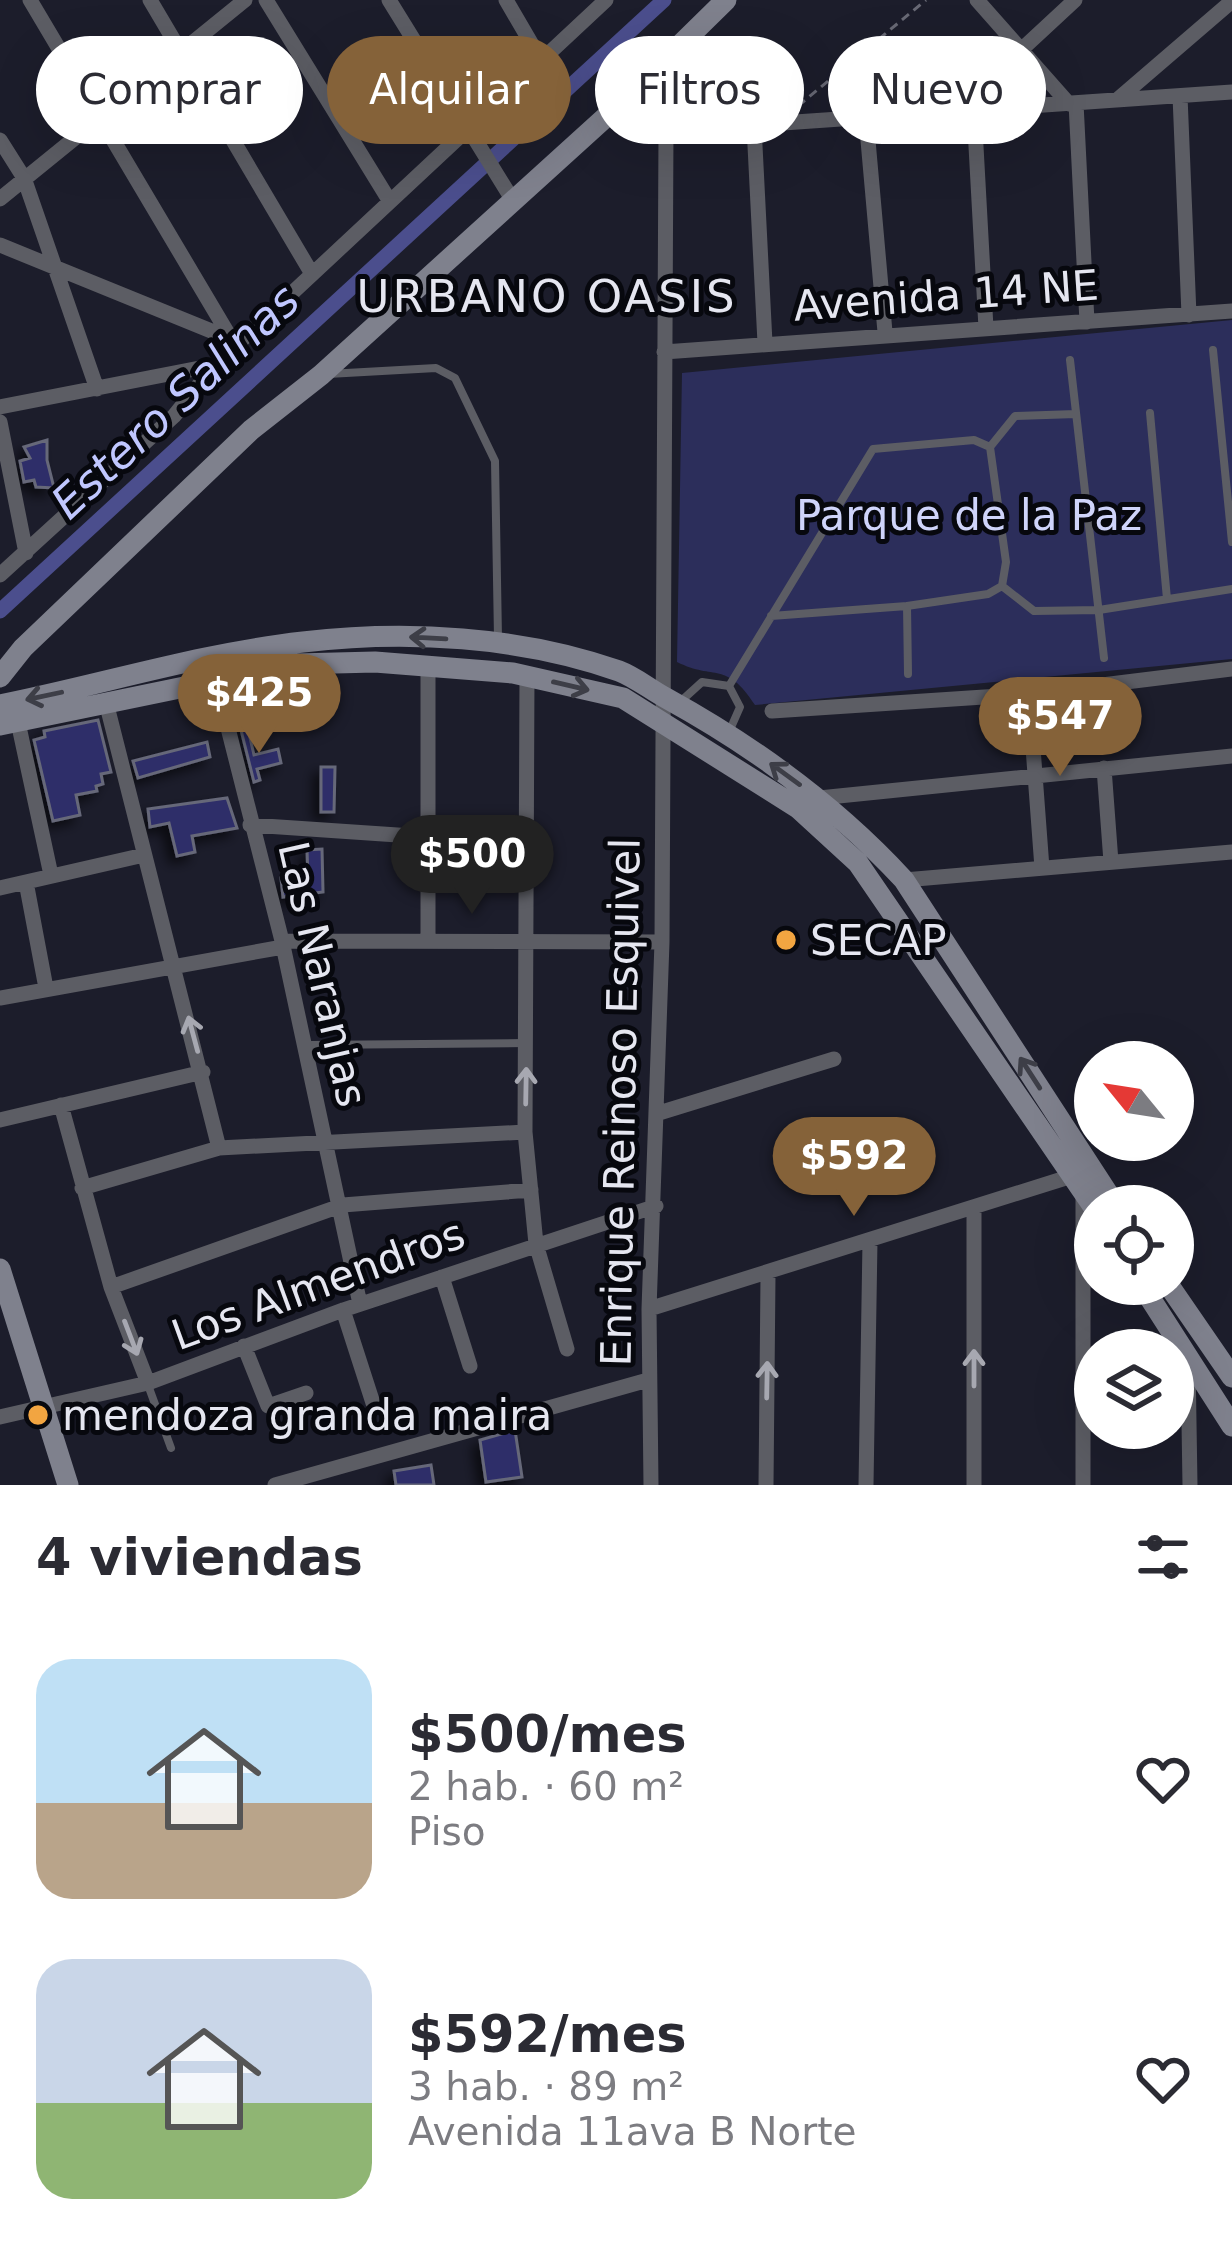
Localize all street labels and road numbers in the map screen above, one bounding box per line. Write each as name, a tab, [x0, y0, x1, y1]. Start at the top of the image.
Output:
street label: Avenida 14 NE	[792, 260, 1100, 331]
street label: Las Naranjas	[268, 837, 377, 1111]
street label: Enrique Reinoso Esquivel	[591, 837, 650, 1367]
street label: Los Almendros	[165, 1209, 471, 1360]

